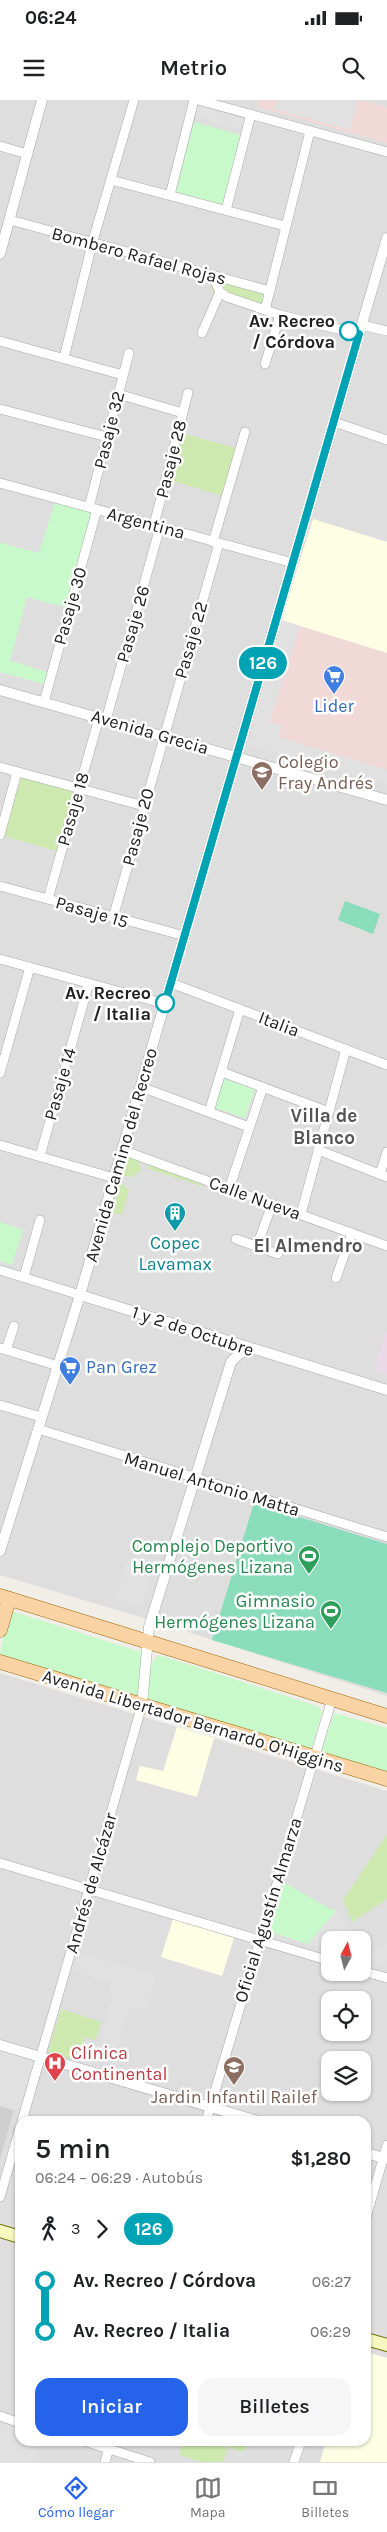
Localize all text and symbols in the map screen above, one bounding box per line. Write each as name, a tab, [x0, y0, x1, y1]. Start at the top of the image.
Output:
text: 06:24	[25, 7, 76, 29]
icon: menu	[20, 54, 48, 82]
icon: search	[339, 54, 367, 82]
text: Metrio	[160, 55, 227, 81]
street label: Bombero Rafael Rojas	[49, 222, 229, 290]
place label: Av. Recreo / Córdova	[249, 310, 335, 353]
marker: Av. Recreo / Córdova	[339, 321, 359, 341]
street label: Pasaje 32	[89, 389, 129, 471]
street label: Pasaje 28	[151, 418, 191, 500]
street label: Argentina	[105, 502, 187, 544]
street label: Pasaje 30	[48, 565, 92, 647]
street label: Pasaje 26	[112, 583, 154, 665]
street label: Pasaje 22	[170, 599, 212, 681]
line badge: 126	[234, 647, 292, 679]
text: 126	[249, 652, 277, 674]
supermarket icon: Lider	[322, 664, 346, 695]
place label: Lider	[314, 695, 355, 717]
street label: Avenida Grecia	[89, 705, 211, 759]
place label: Colegio Fray Andrés	[278, 751, 374, 794]
school or university icon: Colegio Fray Andrés	[250, 760, 274, 791]
street label: Pasaje 18	[52, 770, 94, 848]
street label: Pasaje 20	[117, 786, 159, 868]
street label: Pasaje 15	[53, 891, 131, 933]
place label: Av. Recreo / Italia	[65, 982, 151, 1025]
marker: Av. Recreo / Italia	[155, 993, 175, 1013]
street label: Italia	[255, 1006, 303, 1042]
street label: Pasaje 14	[39, 1045, 81, 1123]
street label: Avenida Camino del Recreo	[80, 1045, 162, 1265]
district label: Villa de Blanco	[291, 1105, 357, 1149]
street label: Calle Nueva	[206, 1171, 304, 1225]
building icon: Copec Lavamax	[163, 1201, 187, 1232]
place label: Copec Lavamax	[138, 1232, 212, 1275]
district label: El Almendro	[253, 1235, 363, 1257]
street label: 1 y 2 de Octubre	[129, 1301, 257, 1361]
supermarket icon: Pan Grez	[58, 1355, 82, 1386]
place label: Pan Grez	[86, 1356, 157, 1378]
street label: Manuel Antonio Matta	[122, 1447, 302, 1521]
place label: Complejo Deportivo Hermógenes Lizana	[132, 1535, 293, 1578]
sports icon: Complejo Deportivo Hermógenes Lizana	[297, 1544, 321, 1575]
place label: Gimnasio Hermógenes Lizana	[154, 1590, 315, 1633]
sports icon: Gimnasio Hermógenes Lizana	[319, 1599, 343, 1630]
street label: Avenida Libertador Bernardo O'Higgins	[40, 1665, 346, 1777]
street label: Andrés de Alcázar	[60, 1810, 122, 1956]
street label: Oficial Agustín Almarza	[229, 1815, 307, 2005]
north arrow	[321, 1931, 371, 1981]
map controls	[321, 1931, 371, 2101]
button: locate	[321, 1991, 371, 2041]
place label: Clínica Continental	[71, 2042, 168, 2085]
hospital icon: Clínica Continental	[43, 2051, 67, 2082]
button: layers	[321, 2051, 371, 2101]
school or university icon: Jardin Infantil Railef	[222, 2055, 246, 2086]
place label: Jardin Infantil Railef	[151, 2086, 318, 2108]
text: 5 min	[35, 2132, 111, 2165]
text: $1,280	[291, 2148, 351, 2170]
text: 06:24 – 06:29 · Autobús	[35, 2168, 203, 2187]
icon: walk	[35, 2215, 63, 2243]
icon: forward	[88, 2215, 116, 2243]
text: 126	[134, 2218, 163, 2240]
text: 3	[71, 2219, 80, 2238]
text: Av. Recreo / Córdova	[73, 2270, 256, 2292]
text: 06:27	[312, 2272, 351, 2291]
text: Av. Recreo / Italia	[73, 2320, 230, 2342]
text: 06:29	[310, 2322, 351, 2341]
button: Iniciar	[35, 2378, 188, 2436]
button: Billetes	[198, 2378, 351, 2436]
tab: Cómo llegar	[38, 2474, 114, 2521]
tab: Mapa	[190, 2474, 225, 2521]
tab: Billetes	[301, 2474, 349, 2521]

